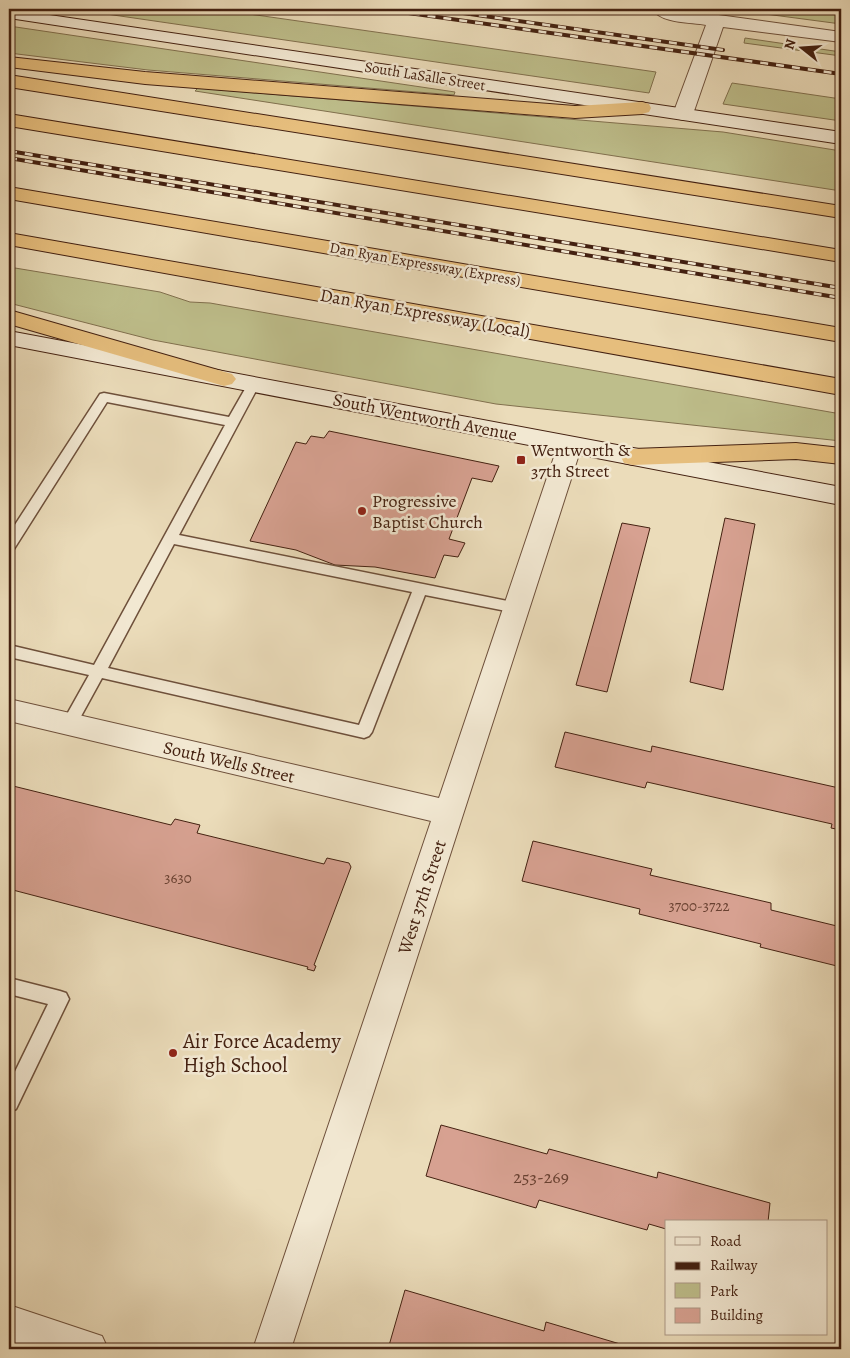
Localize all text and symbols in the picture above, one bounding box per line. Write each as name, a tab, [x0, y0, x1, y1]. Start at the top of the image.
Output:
north arrow	[778, 22, 828, 72]
text: N	[779, 37, 801, 52]
street label: South LaSalle Street	[363, 57, 487, 95]
street label: Dan Ryan Expressway (Express)	[328, 237, 522, 291]
street label: Dan Ryan Expressway (Local)	[318, 283, 532, 343]
street label: South Wentworth Avenue	[331, 387, 519, 447]
place label: Wentworth & 37th Street	[530, 438, 631, 483]
marker: Wentworth & 37th Street	[515, 454, 527, 466]
place label: Progressive Baptist Church	[372, 489, 483, 534]
marker: Progressive Baptist Church	[356, 505, 368, 517]
street label: South Wells Street	[161, 735, 297, 789]
street label: West 37th Street	[392, 837, 452, 958]
house number: 3630	[164, 868, 192, 888]
house number: 3700-3722	[668, 896, 730, 916]
place label: Air Force Academy High School	[182, 1027, 341, 1079]
marker: Air Force Academy High School	[167, 1047, 179, 1059]
house number: 253-269	[513, 1165, 569, 1189]
legend	[665, 1220, 828, 1336]
text: Road	[710, 1231, 742, 1251]
text: Railway	[710, 1255, 758, 1275]
text: Park	[710, 1281, 739, 1301]
text: Building	[710, 1305, 763, 1325]

